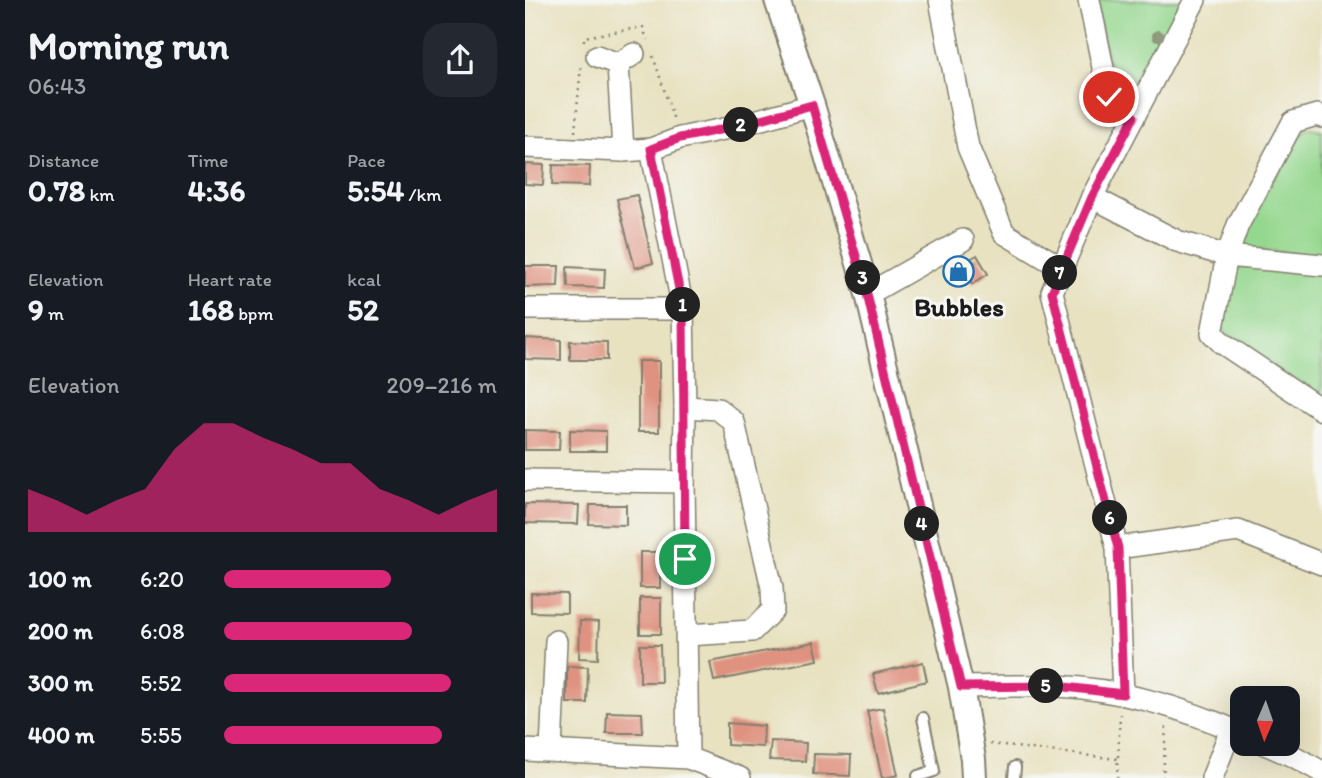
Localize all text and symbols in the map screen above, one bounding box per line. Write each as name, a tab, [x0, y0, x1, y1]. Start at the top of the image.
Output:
text: Morning run	[28, 23, 229, 69]
button: share	[423, 23, 497, 97]
pin	[1079, 67, 1139, 127]
text: 06:43	[28, 72, 86, 100]
icon: check	[1090, 78, 1128, 116]
pin: 2	[723, 108, 759, 142]
text: 2	[736, 113, 746, 136]
text: Distance	[28, 149, 99, 172]
text: Time	[188, 149, 228, 172]
text: Pace	[347, 149, 385, 172]
text: 0.78	[28, 172, 85, 209]
text: 4:36	[188, 172, 245, 209]
text: 5:54	[347, 172, 404, 209]
text: km	[85, 183, 115, 206]
text: /km	[404, 183, 442, 206]
shop icon: Bubbles	[942, 255, 976, 289]
pin: 7	[1043, 256, 1077, 290]
pin: 3	[845, 260, 881, 296]
text: 7	[1055, 261, 1064, 284]
text: 3	[857, 266, 868, 289]
text: Elevation	[28, 268, 104, 291]
text: Heart rate	[188, 268, 272, 291]
text: kcal	[347, 268, 381, 291]
pin: 1	[665, 288, 701, 322]
text: 9	[28, 291, 44, 328]
text: 168	[188, 291, 234, 328]
text: 52	[347, 291, 379, 328]
place label: Bubbles	[914, 291, 1004, 323]
text: 1	[678, 293, 687, 316]
text: m	[44, 302, 64, 325]
text: bpm	[234, 302, 273, 325]
text: Elevation	[28, 371, 119, 399]
text: 209–216 m	[386, 371, 497, 399]
pin: 6	[1093, 500, 1127, 536]
pin: 4	[905, 506, 939, 542]
text: 6	[1104, 506, 1115, 529]
text: 4	[916, 512, 927, 535]
pin	[655, 529, 715, 589]
icon: arrive	[666, 540, 704, 578]
text: 100 m	[28, 565, 92, 593]
text: 6:20	[140, 565, 184, 593]
text: 200 m	[28, 617, 93, 645]
text: 6:08	[140, 617, 185, 645]
pin: 5	[1029, 668, 1063, 704]
text: 300 m	[28, 669, 93, 697]
text: 5:52	[140, 669, 182, 697]
text: 5	[1041, 674, 1050, 697]
north arrow	[1230, 686, 1300, 756]
map controls	[1230, 686, 1300, 756]
text: 400 m	[28, 721, 95, 749]
text: 5:55	[140, 721, 182, 749]

